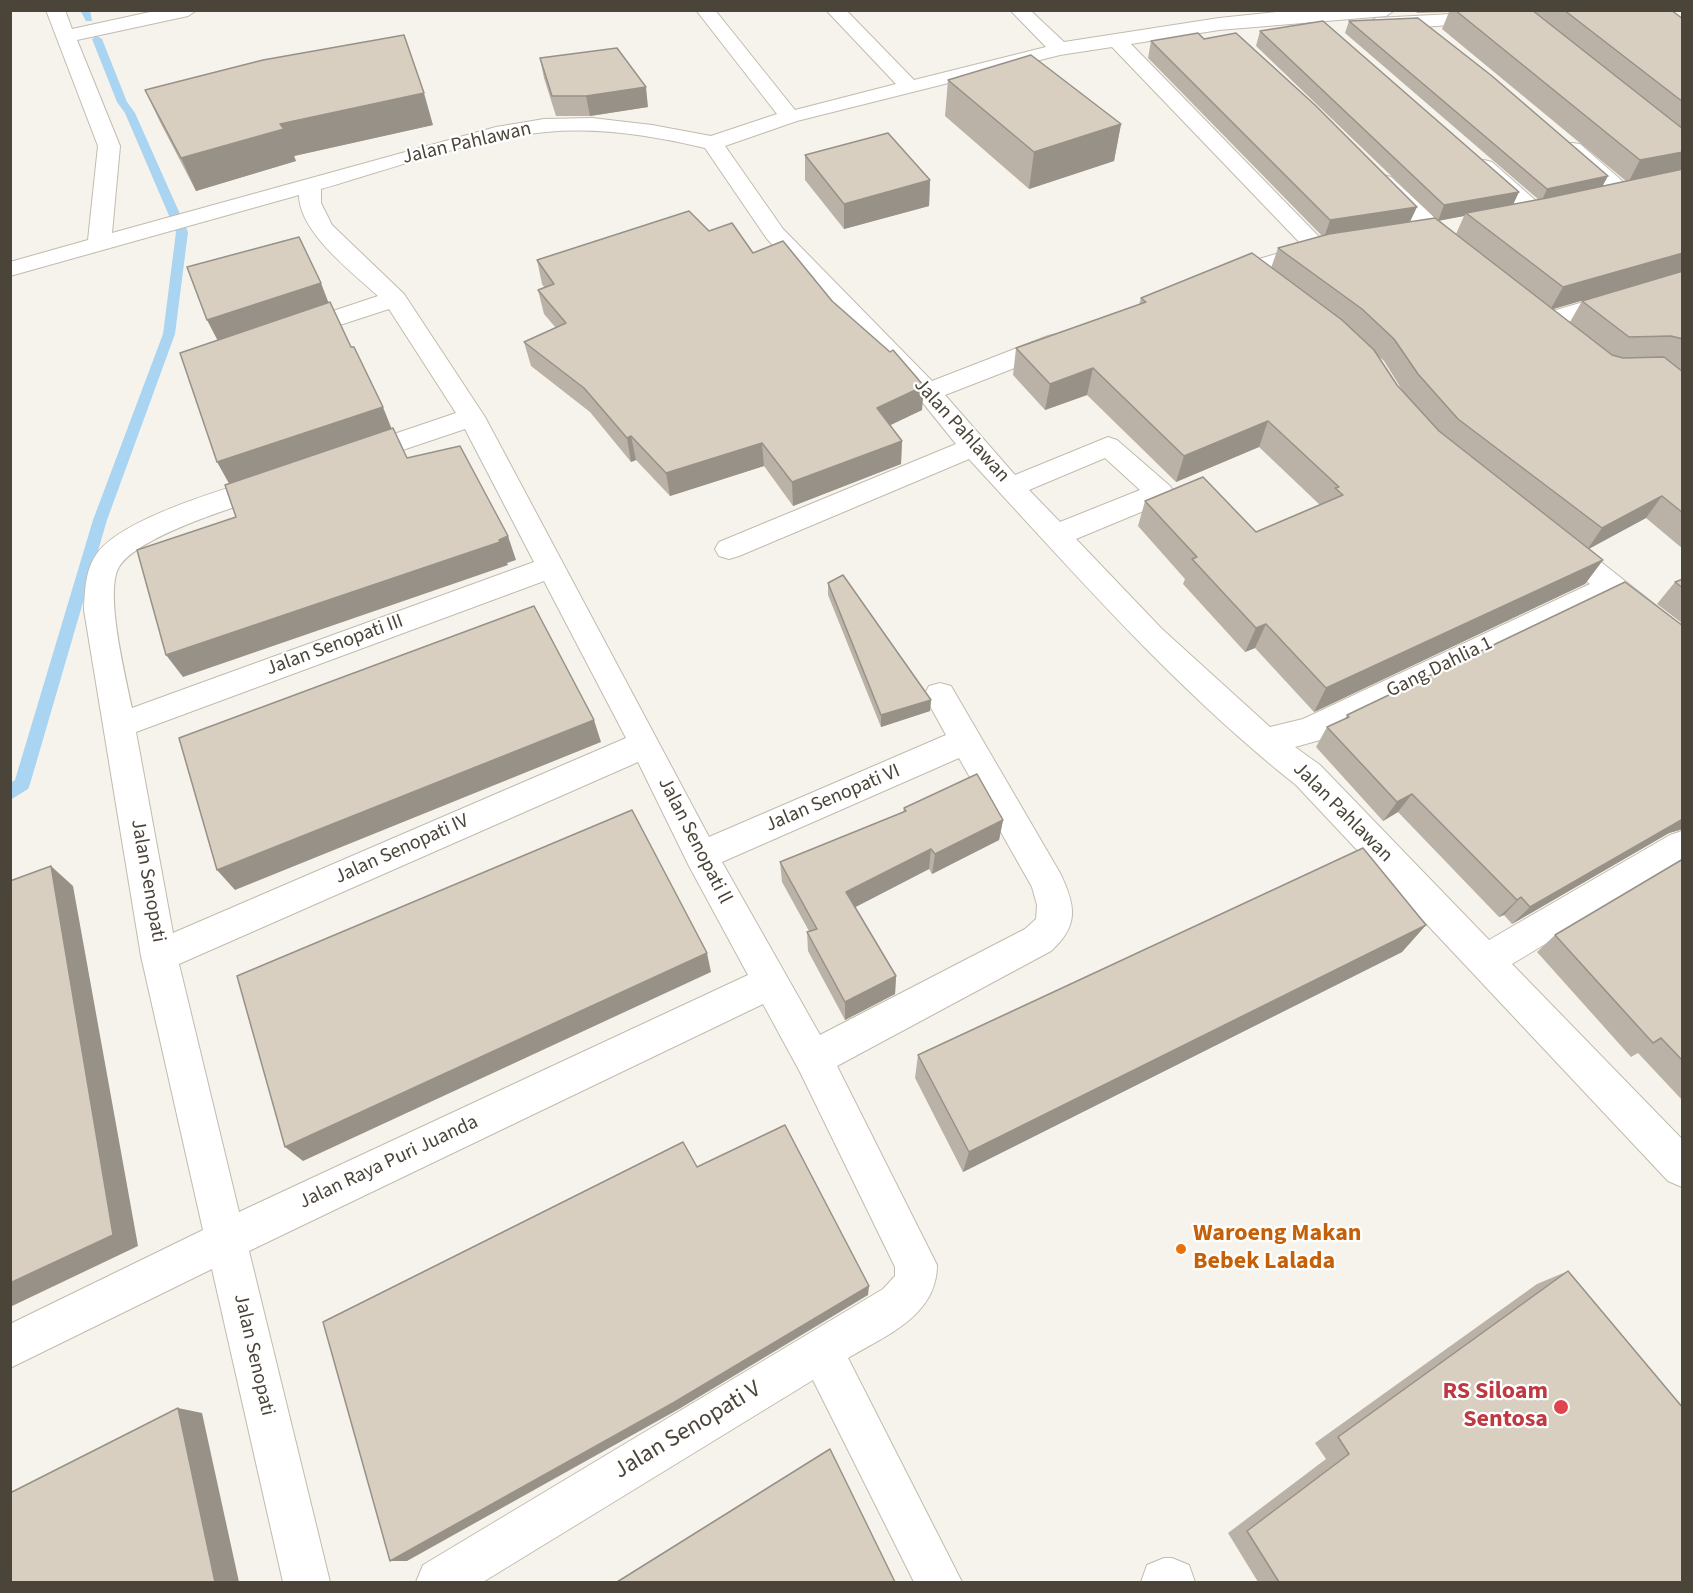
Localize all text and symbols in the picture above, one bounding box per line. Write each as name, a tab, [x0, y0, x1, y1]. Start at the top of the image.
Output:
street label: Jalan Pahlawan	[400, 118, 534, 170]
street label: Jalan Pahlawan	[908, 374, 1014, 488]
street label: Jalan Senopati III	[263, 610, 407, 682]
street label: Gang Dahlia 1	[1383, 632, 1497, 704]
street label: Jalan Pahlawan	[1287, 758, 1397, 868]
street label: Jalan Senopati VI	[762, 760, 904, 838]
street label: Jalan Senopati ll	[652, 774, 736, 908]
street label: Jalan Senopati IV	[331, 810, 473, 890]
street label: Jalan Senopati	[124, 818, 170, 944]
street label: Jalan Raya Puri Juanda	[296, 1111, 482, 1215]
place label: Waroeng Makan Bebek Lalada	[1193, 1221, 1362, 1277]
marker: Waroeng Makan Bebek Lalada	[1174, 1242, 1188, 1256]
street label: Jalan Senopati	[227, 1292, 279, 1418]
street label: Jalan Senopati V	[609, 1376, 767, 1486]
place label: RS Siloam Sentosa	[1442, 1379, 1548, 1435]
marker: RS Siloam Sentosa	[1552, 1398, 1570, 1416]

